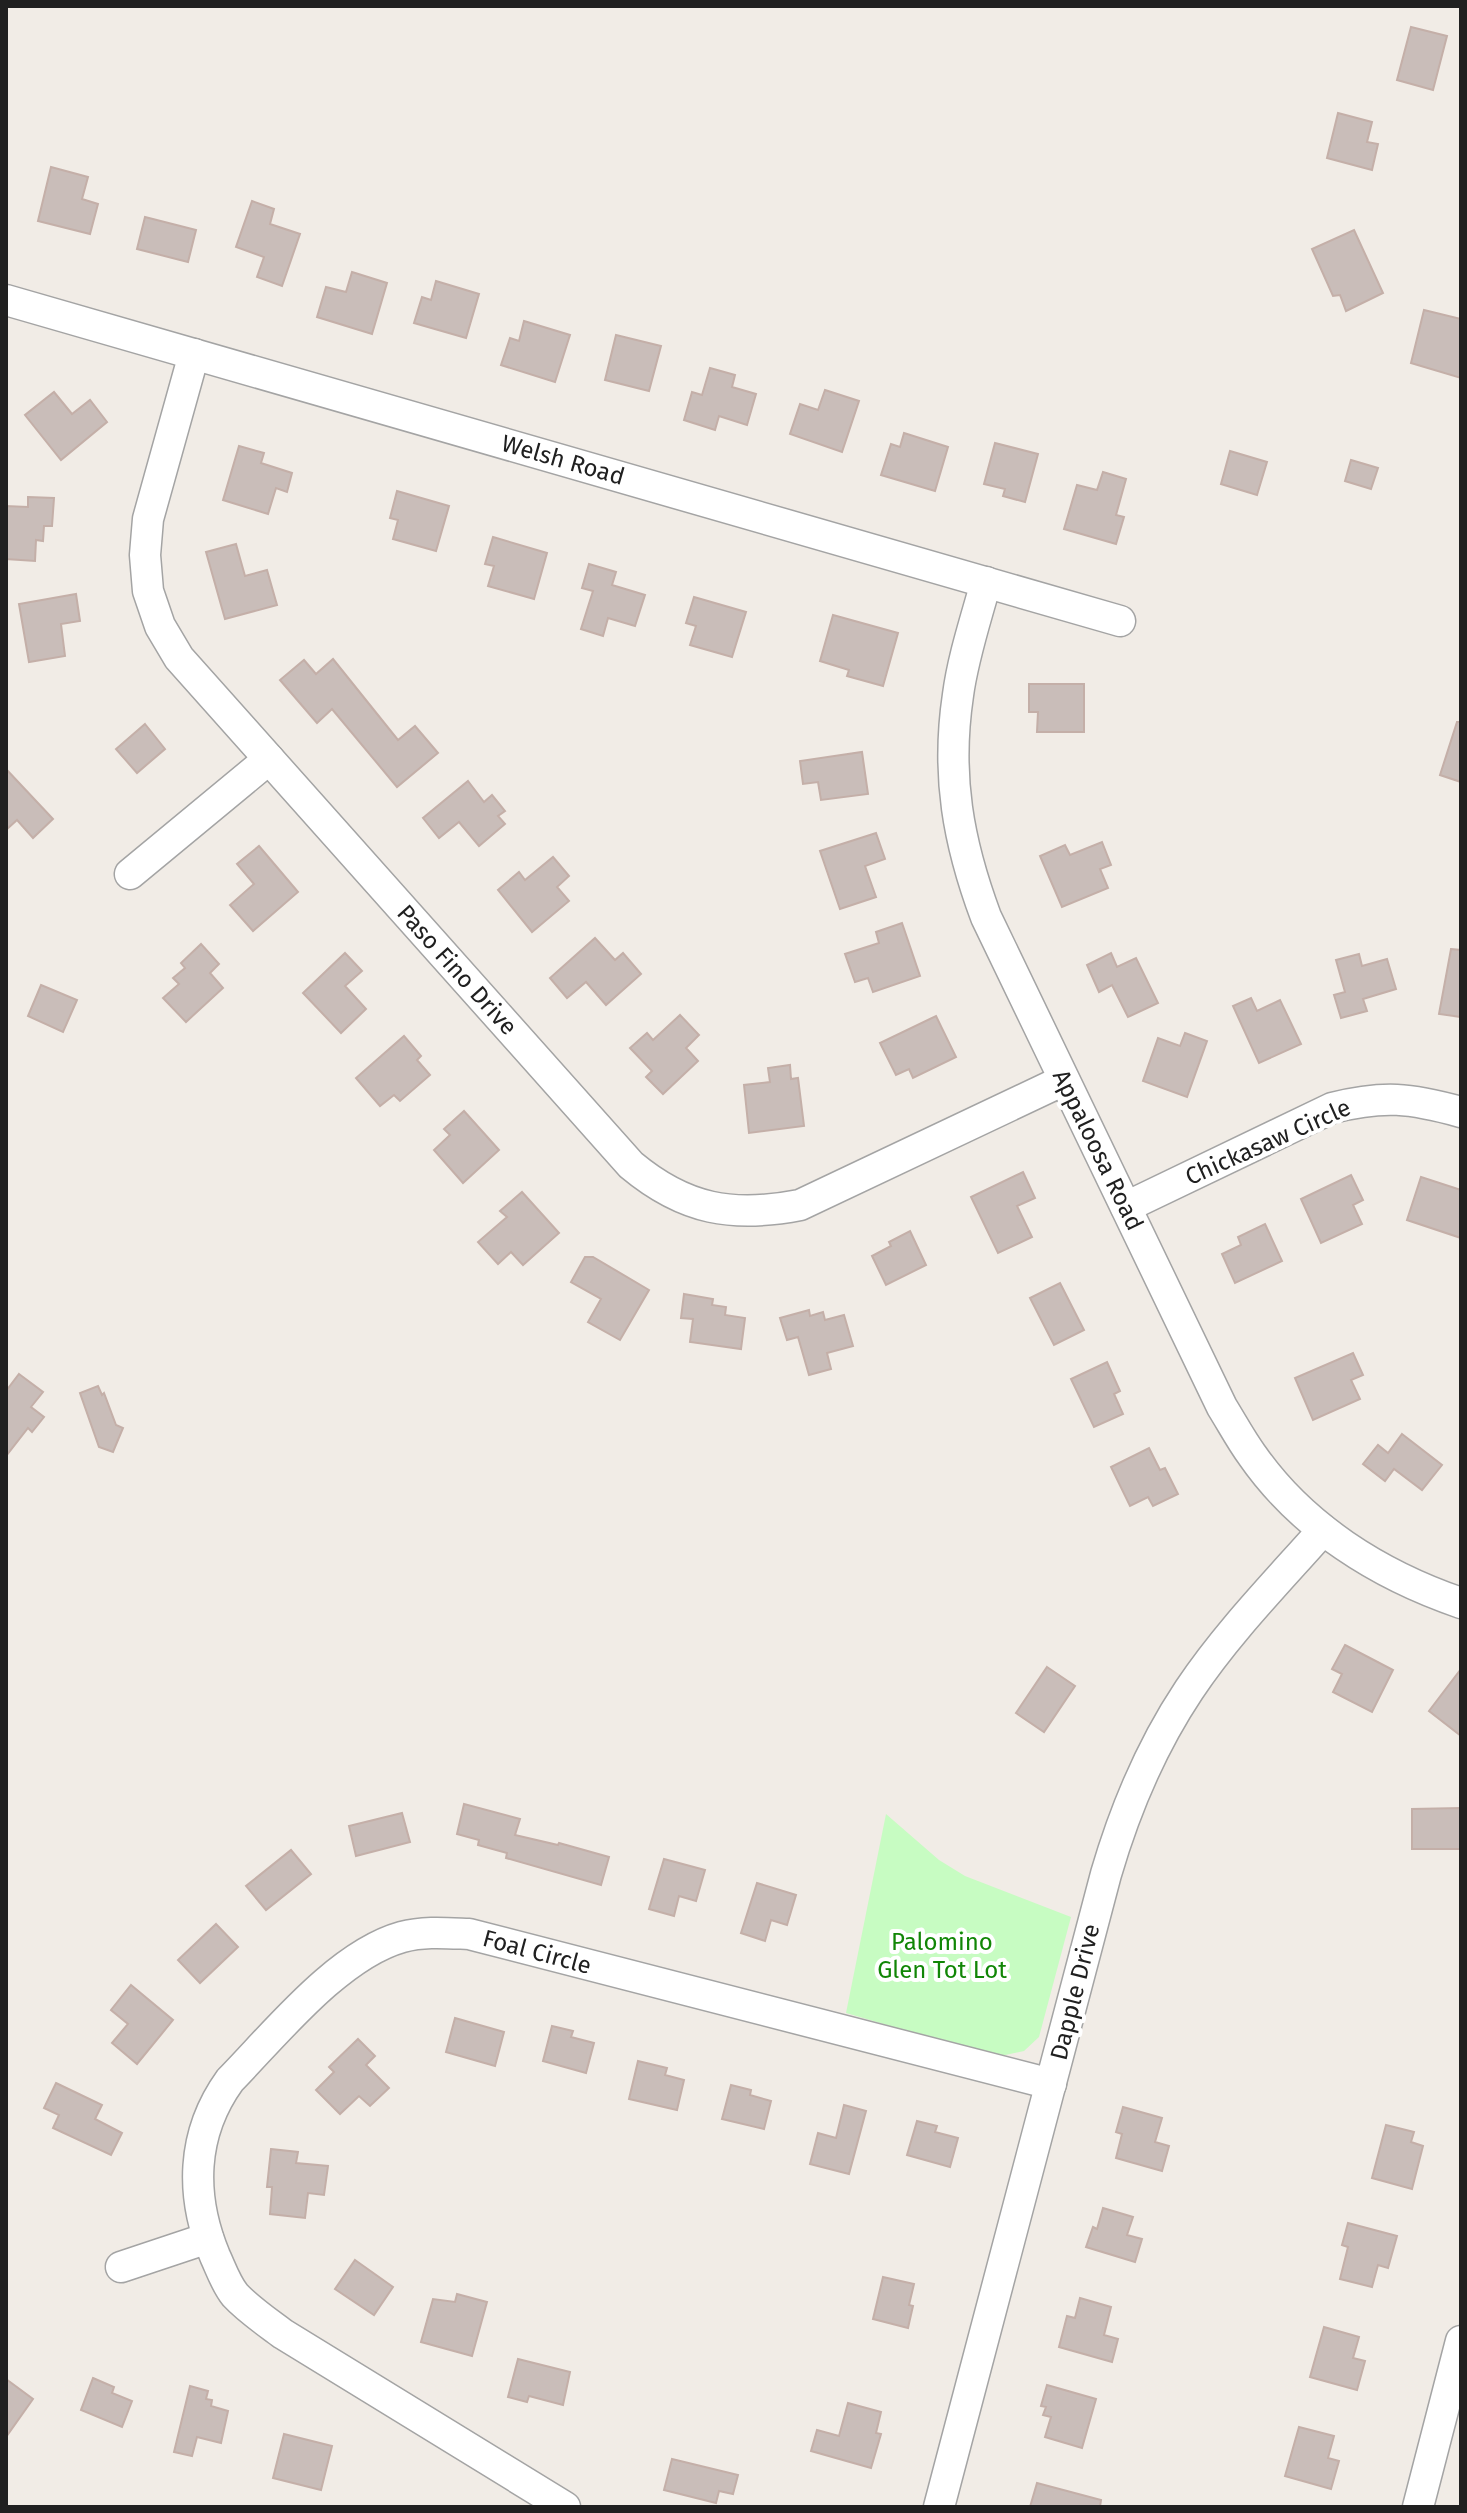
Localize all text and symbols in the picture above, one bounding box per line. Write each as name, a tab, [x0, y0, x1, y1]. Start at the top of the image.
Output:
street label: Welsh Road	[498, 429, 628, 491]
street label: Paso Fino Drive	[391, 899, 523, 1041]
street label: Appaloosa Road	[1047, 1065, 1149, 1235]
street label: Chickasaw Circle	[1181, 1093, 1355, 1191]
street label: Dapple Drive	[1045, 1921, 1105, 2063]
street label: Foal Circle	[480, 1924, 594, 1980]
park label: Palomino Glen Tot Lot	[877, 1928, 1007, 1984]

